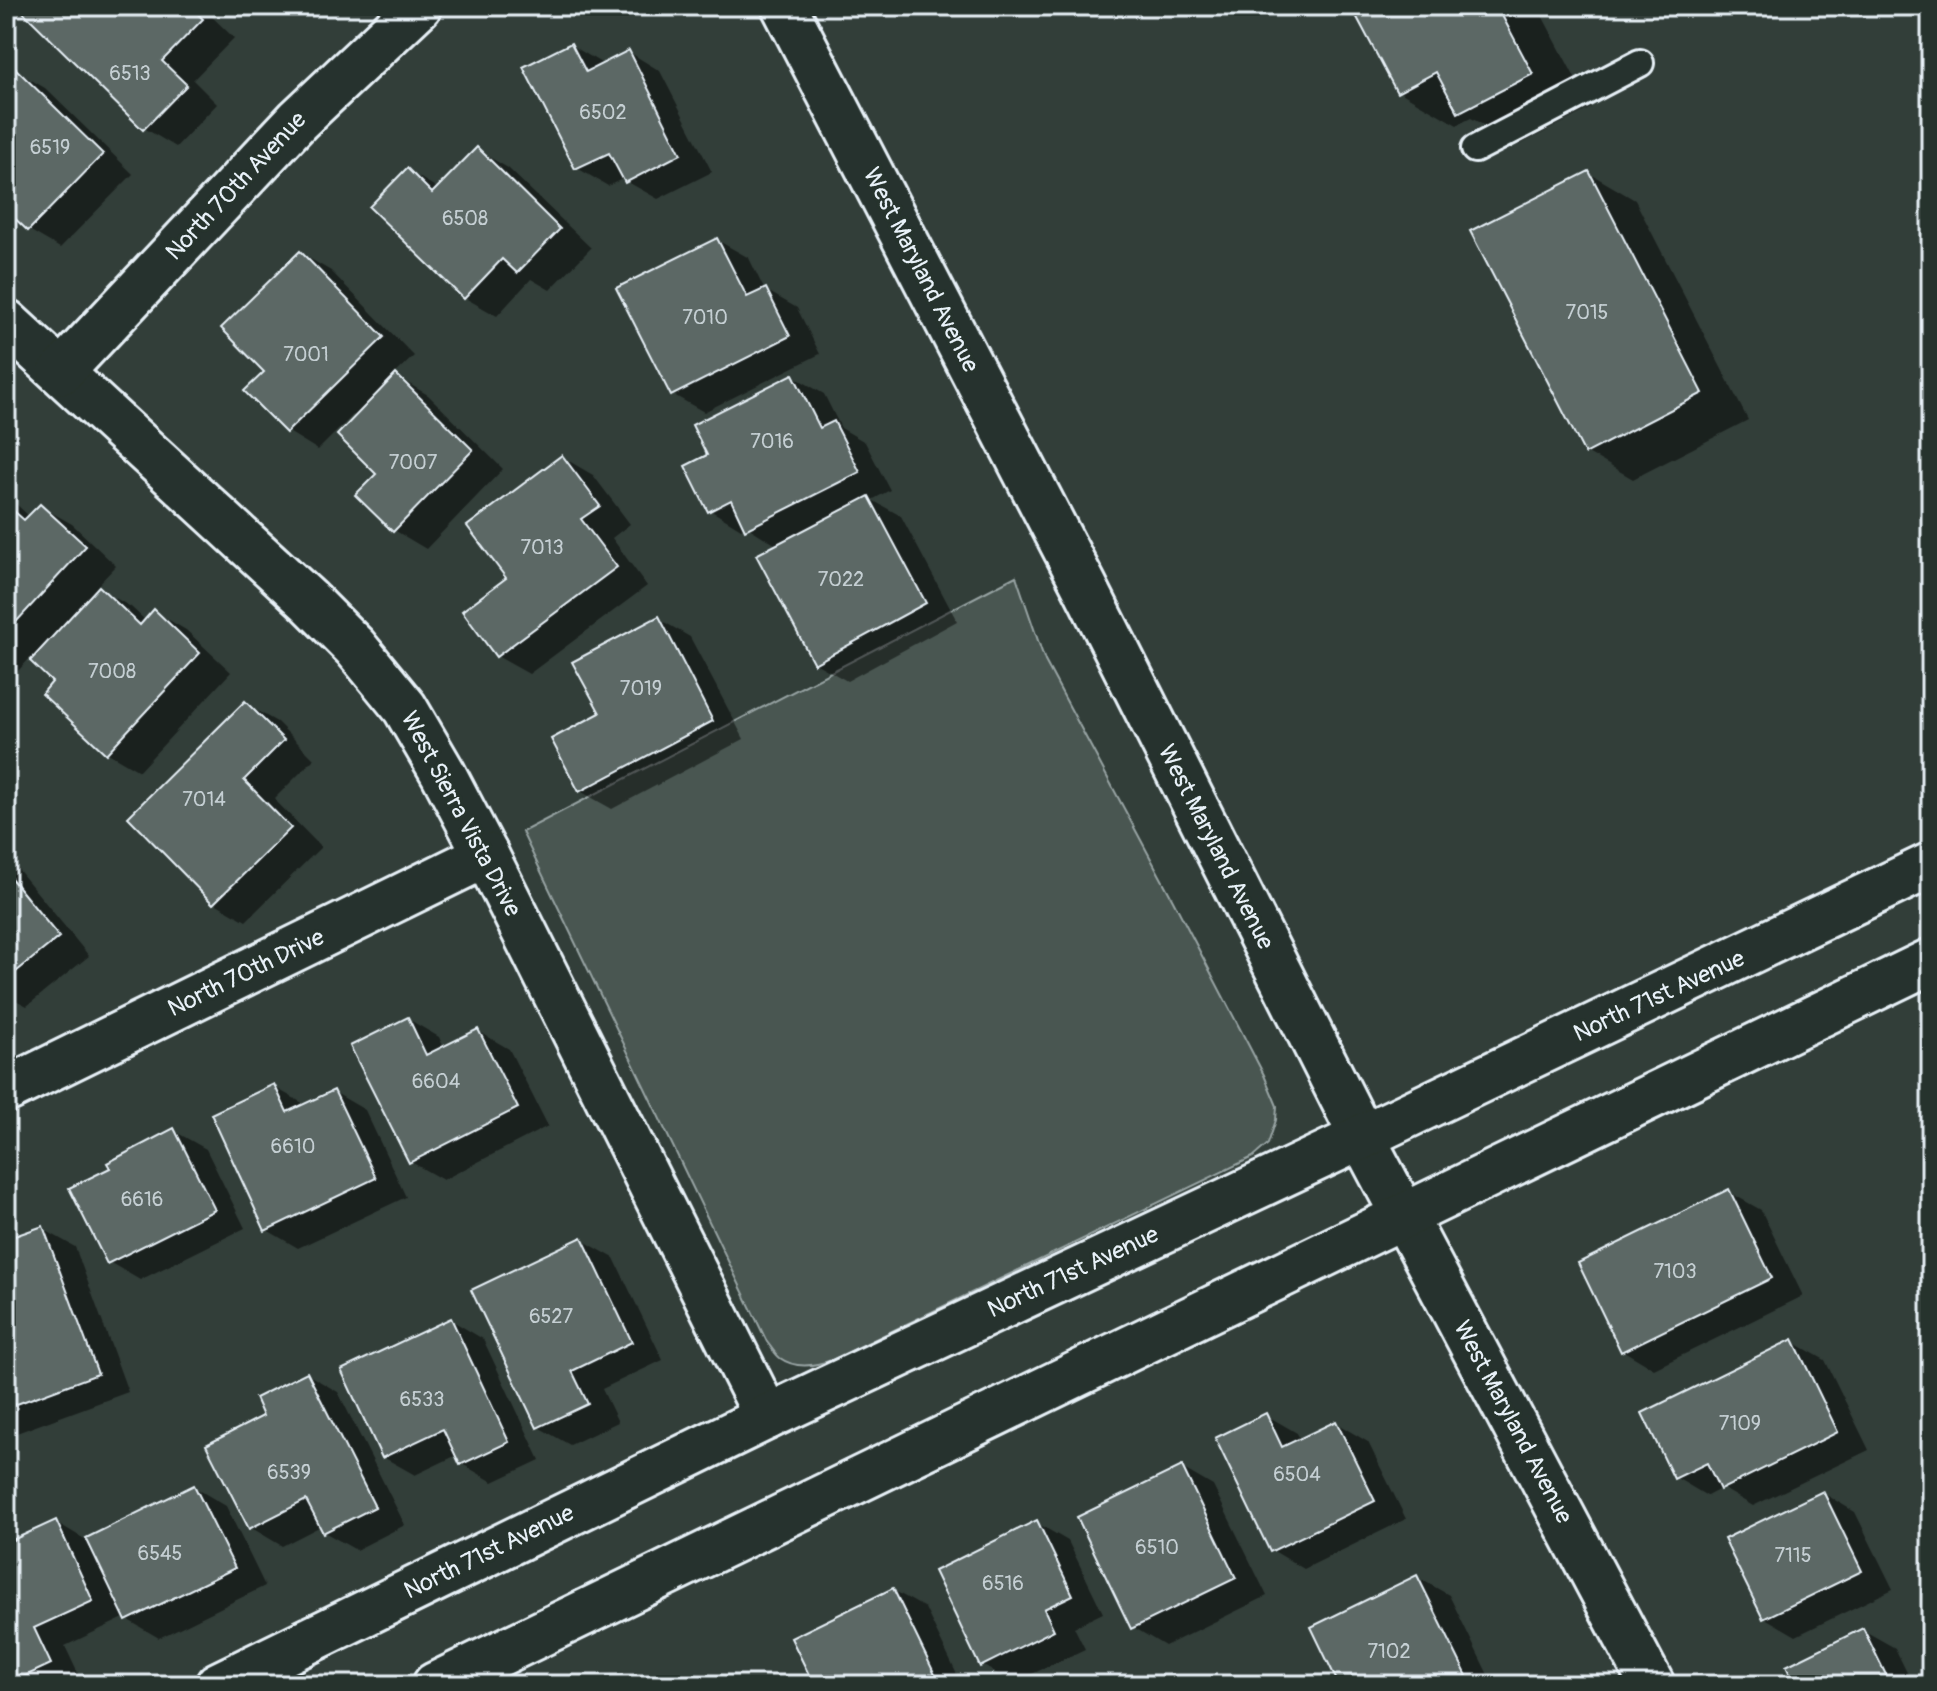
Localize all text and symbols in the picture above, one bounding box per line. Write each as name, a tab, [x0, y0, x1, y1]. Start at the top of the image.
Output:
house number: 6513	[109, 61, 151, 86]
house number: 6502	[579, 100, 627, 125]
street label: North 70th Avenue	[160, 105, 312, 266]
house number: 6519	[30, 135, 70, 160]
street label: West Maryland Avenue	[857, 163, 985, 377]
house number: 6508	[442, 206, 488, 231]
house number: 7015	[1566, 300, 1608, 325]
house number: 7010	[682, 305, 728, 330]
house number: 7001	[283, 342, 329, 367]
house number: 7016	[750, 429, 794, 454]
house number: 7007	[389, 450, 438, 475]
house number: 7013	[520, 535, 564, 560]
house number: 7022	[818, 567, 864, 592]
house number: 7008	[88, 659, 136, 684]
house number: 7019	[620, 676, 662, 701]
street label: West Sierra Vista Drive	[395, 706, 527, 922]
street label: West Maryland Avenue	[1152, 740, 1280, 954]
house number: 7014	[182, 787, 226, 812]
street label: North 70th Drive	[163, 923, 329, 1023]
street label: North 71st Avenue	[1569, 944, 1749, 1048]
house number: 6604	[412, 1069, 461, 1094]
house number: 6610	[271, 1134, 315, 1159]
house number: 6616	[121, 1187, 163, 1212]
street label: North 71st Avenue	[983, 1220, 1163, 1324]
house number: 7103	[1653, 1259, 1697, 1284]
house number: 6527	[529, 1304, 574, 1329]
street label: West Maryland Avenue	[1447, 1316, 1579, 1529]
house number: 6533	[400, 1387, 444, 1412]
house number: 7109	[1719, 1411, 1761, 1436]
house number: 6539	[267, 1460, 311, 1485]
house number: 6504	[1273, 1462, 1321, 1487]
street label: North 71st Avenue	[399, 1498, 579, 1606]
house number: 6510	[1135, 1535, 1179, 1560]
house number: 6545	[138, 1541, 182, 1566]
house number: 7115	[1774, 1543, 1812, 1568]
house number: 6516	[982, 1571, 1024, 1596]
house number: 7102	[1367, 1639, 1411, 1664]

